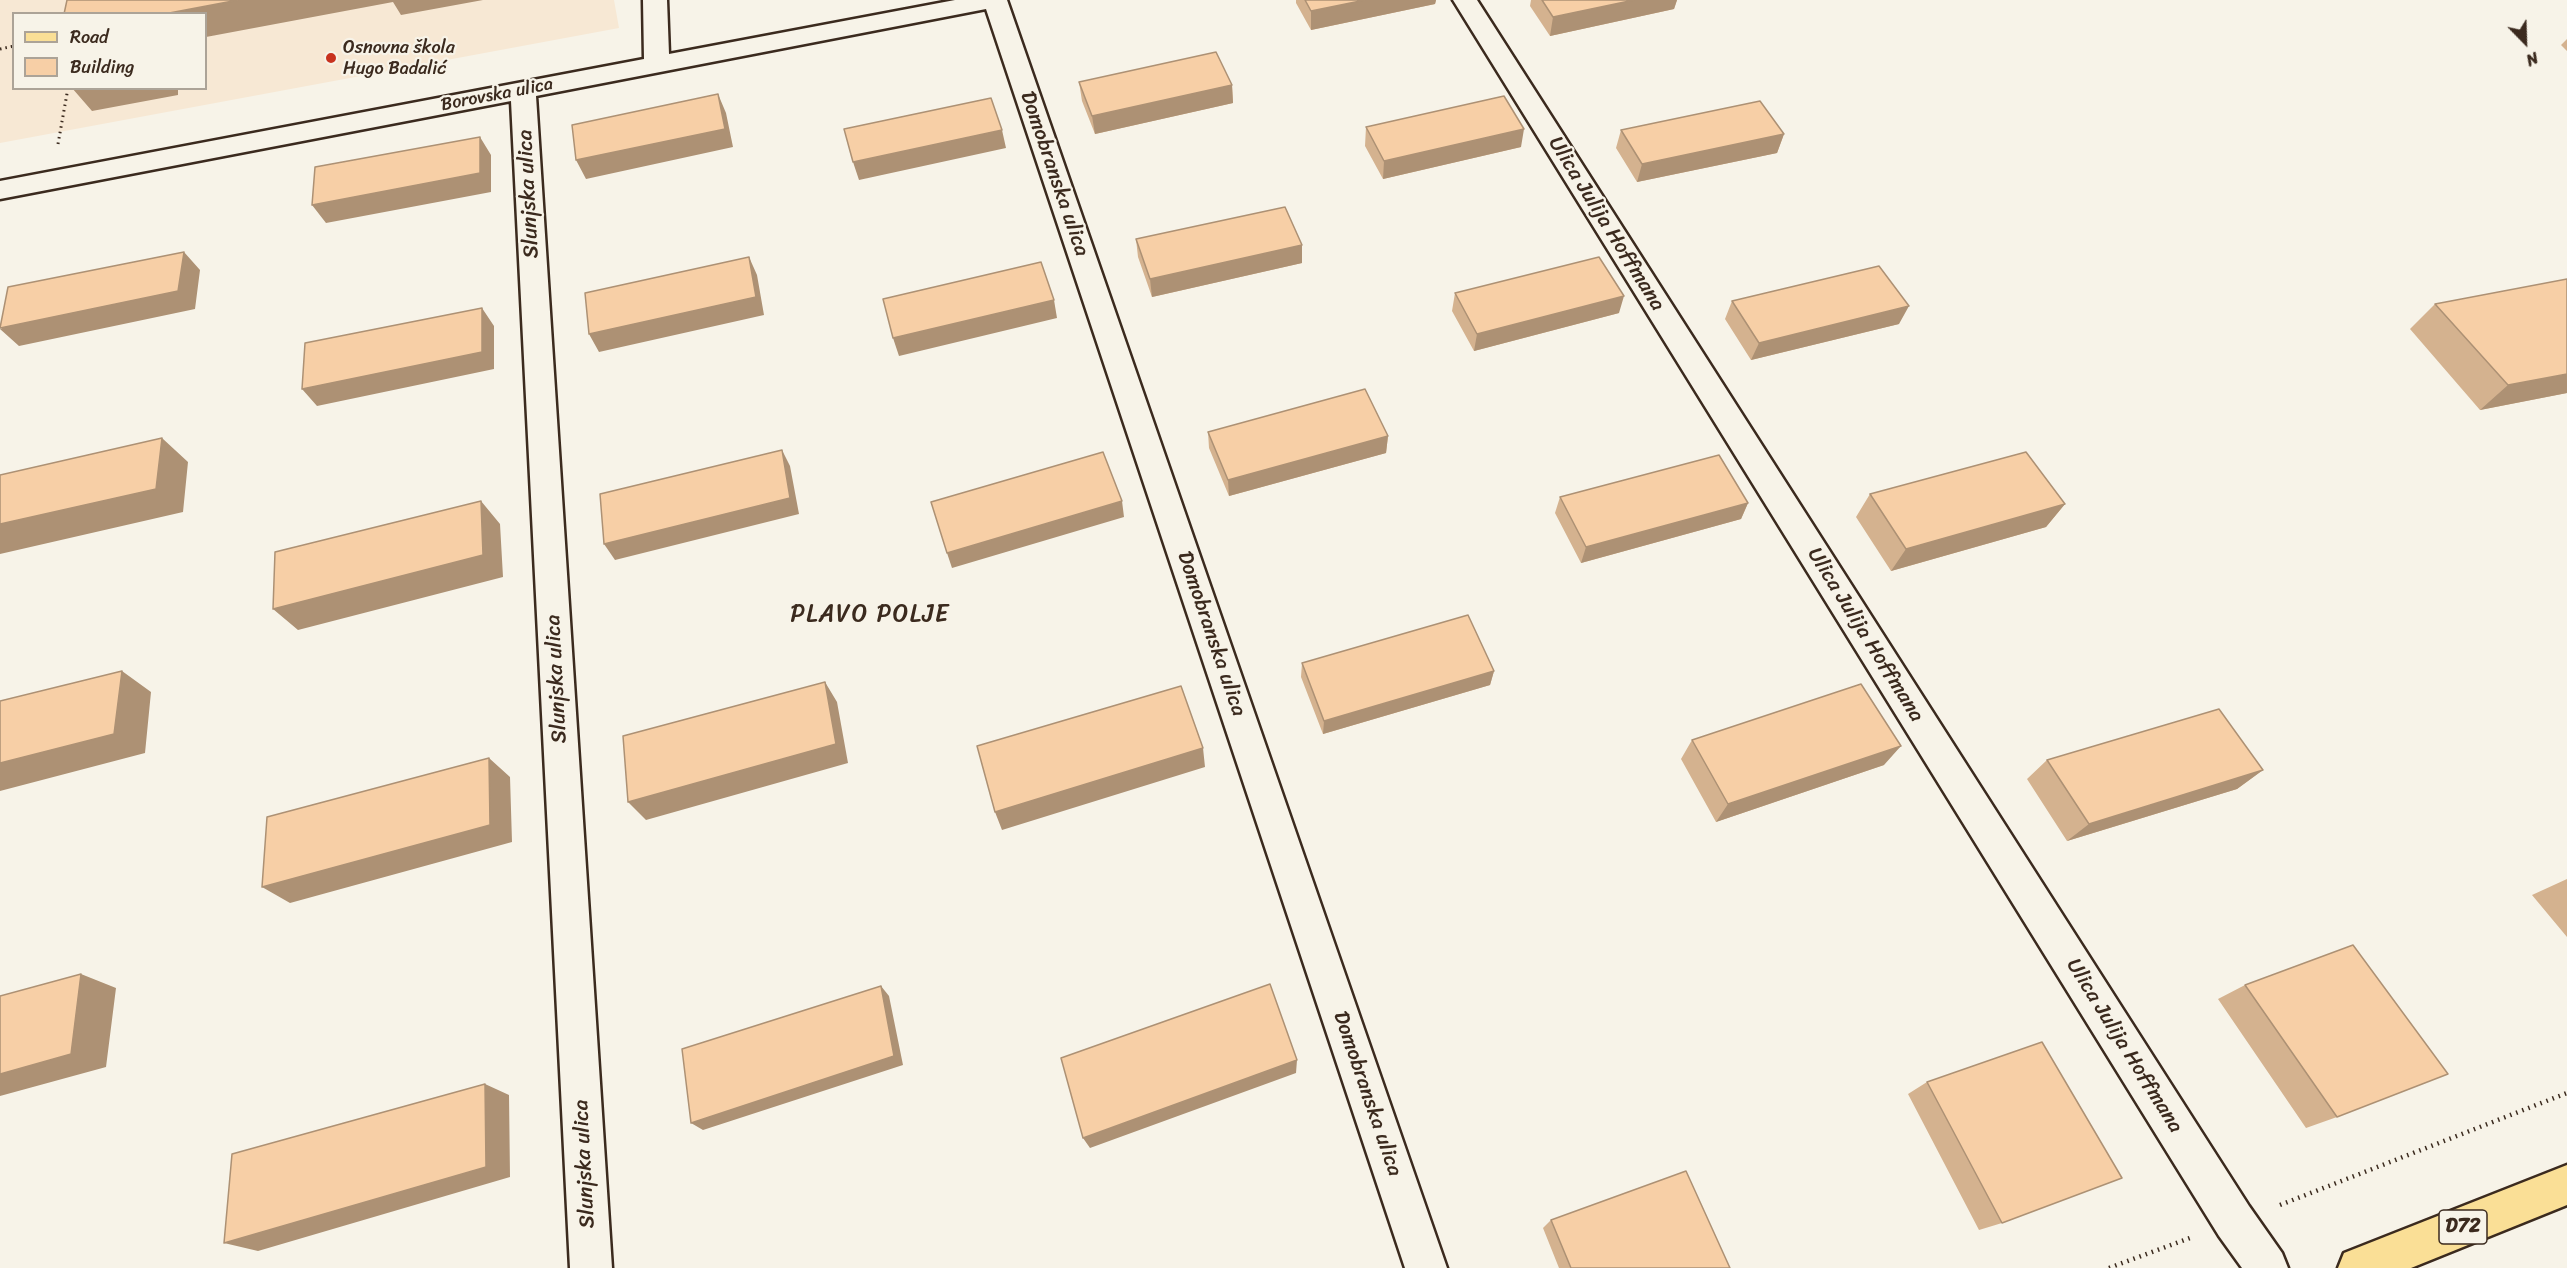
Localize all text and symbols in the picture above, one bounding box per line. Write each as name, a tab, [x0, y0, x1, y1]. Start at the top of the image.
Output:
legend	[12, 12, 207, 90]
north arrow	[2495, 12, 2555, 72]
text: Road	[70, 21, 109, 53]
place label: Osnovna škola Hugo Badalić	[343, 37, 455, 80]
text: N	[2521, 44, 2543, 75]
text: Building	[70, 51, 134, 83]
marker: Osnovna škola Hugo Badalić	[324, 51, 338, 65]
street label: Borovska ulica	[439, 74, 555, 116]
street label: Domobranska ulica	[1014, 88, 1094, 260]
street label: Slunjska ulica	[513, 129, 545, 259]
street label: Ulica Julija Hoffmana	[1542, 132, 1670, 316]
street label: Ulica Julija Hoffmana	[1801, 543, 1929, 727]
street label: Domobranska ulica	[1171, 548, 1251, 720]
district label: PLAVO POLJE	[790, 601, 950, 629]
street label: Slunjska ulica	[541, 614, 573, 744]
street label: Ulica Julija Hoffmana	[2060, 954, 2188, 1138]
street label: Domobranska ulica	[1327, 1008, 1407, 1180]
street label: Slunjska ulica	[569, 1099, 601, 1229]
road number: D72	[2439, 1210, 2487, 1244]

